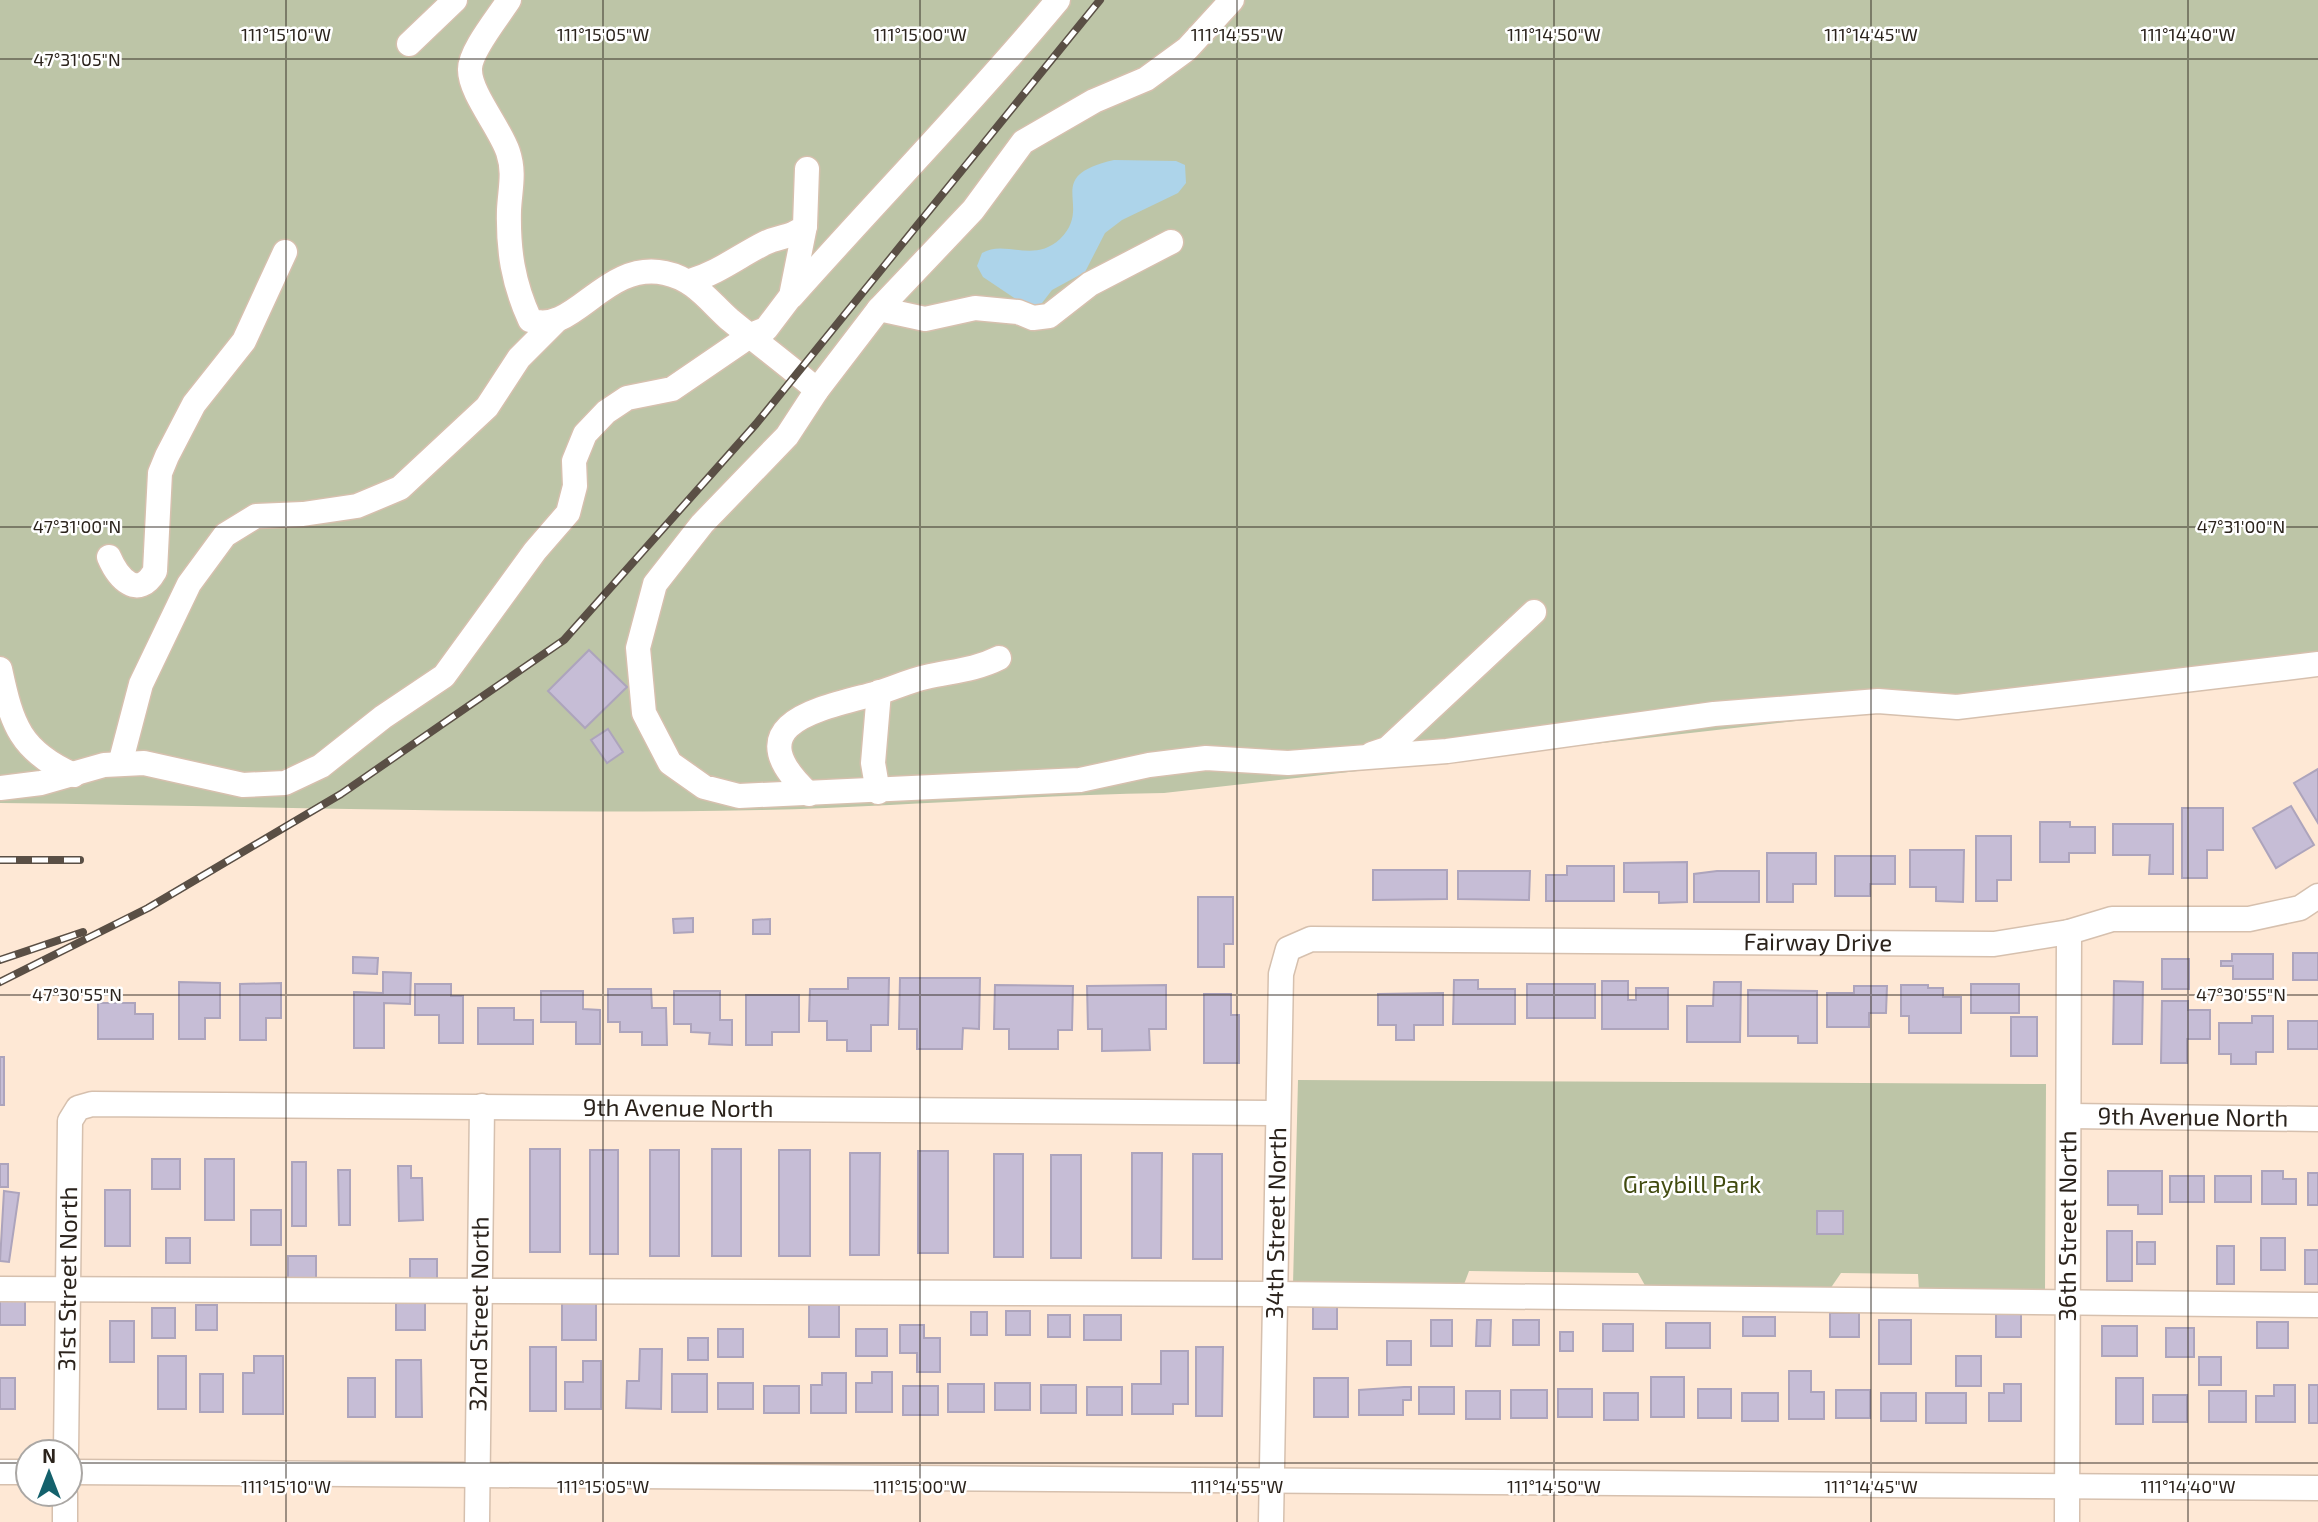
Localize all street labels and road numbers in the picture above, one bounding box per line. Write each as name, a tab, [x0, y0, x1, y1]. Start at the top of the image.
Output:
street label: Fairway Drive	[1743, 926, 1892, 956]
street label: 9th Avenue North	[583, 1092, 774, 1122]
street label: 9th Avenue North	[2097, 1100, 2289, 1132]
street label: 34th Street North	[1259, 1127, 1291, 1319]
street label: 36th Street North	[2052, 1130, 2081, 1322]
street label: 31st Street North	[51, 1186, 82, 1372]
street label: 32nd Street North	[462, 1216, 494, 1412]

